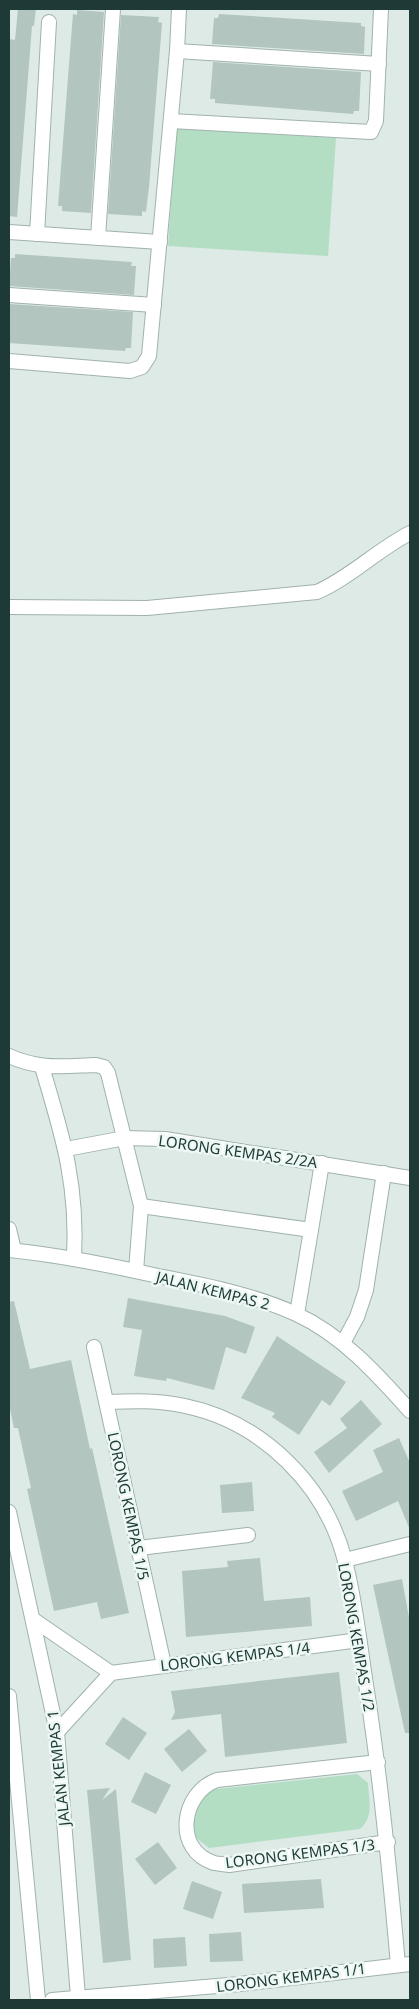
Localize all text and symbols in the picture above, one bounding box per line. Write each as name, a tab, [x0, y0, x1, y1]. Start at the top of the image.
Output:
street label: LORONG KEMPAS 2/2A	[157, 1130, 319, 1172]
street label: JALAN KEMPAS 2	[152, 1266, 272, 1314]
street label: LORONG KEMPAS 1/5	[104, 1430, 154, 1582]
street label: LORONG KEMPAS 1/2	[334, 1561, 380, 1713]
street label: LORONG KEMPAS 1/4	[159, 1637, 311, 1675]
street label: JALAN KEMPAS 1	[42, 1709, 74, 1829]
street label: LORONG KEMPAS 1/3	[224, 1834, 376, 1872]
street label: LORONG KEMPAS 1/1	[215, 1958, 367, 1996]

